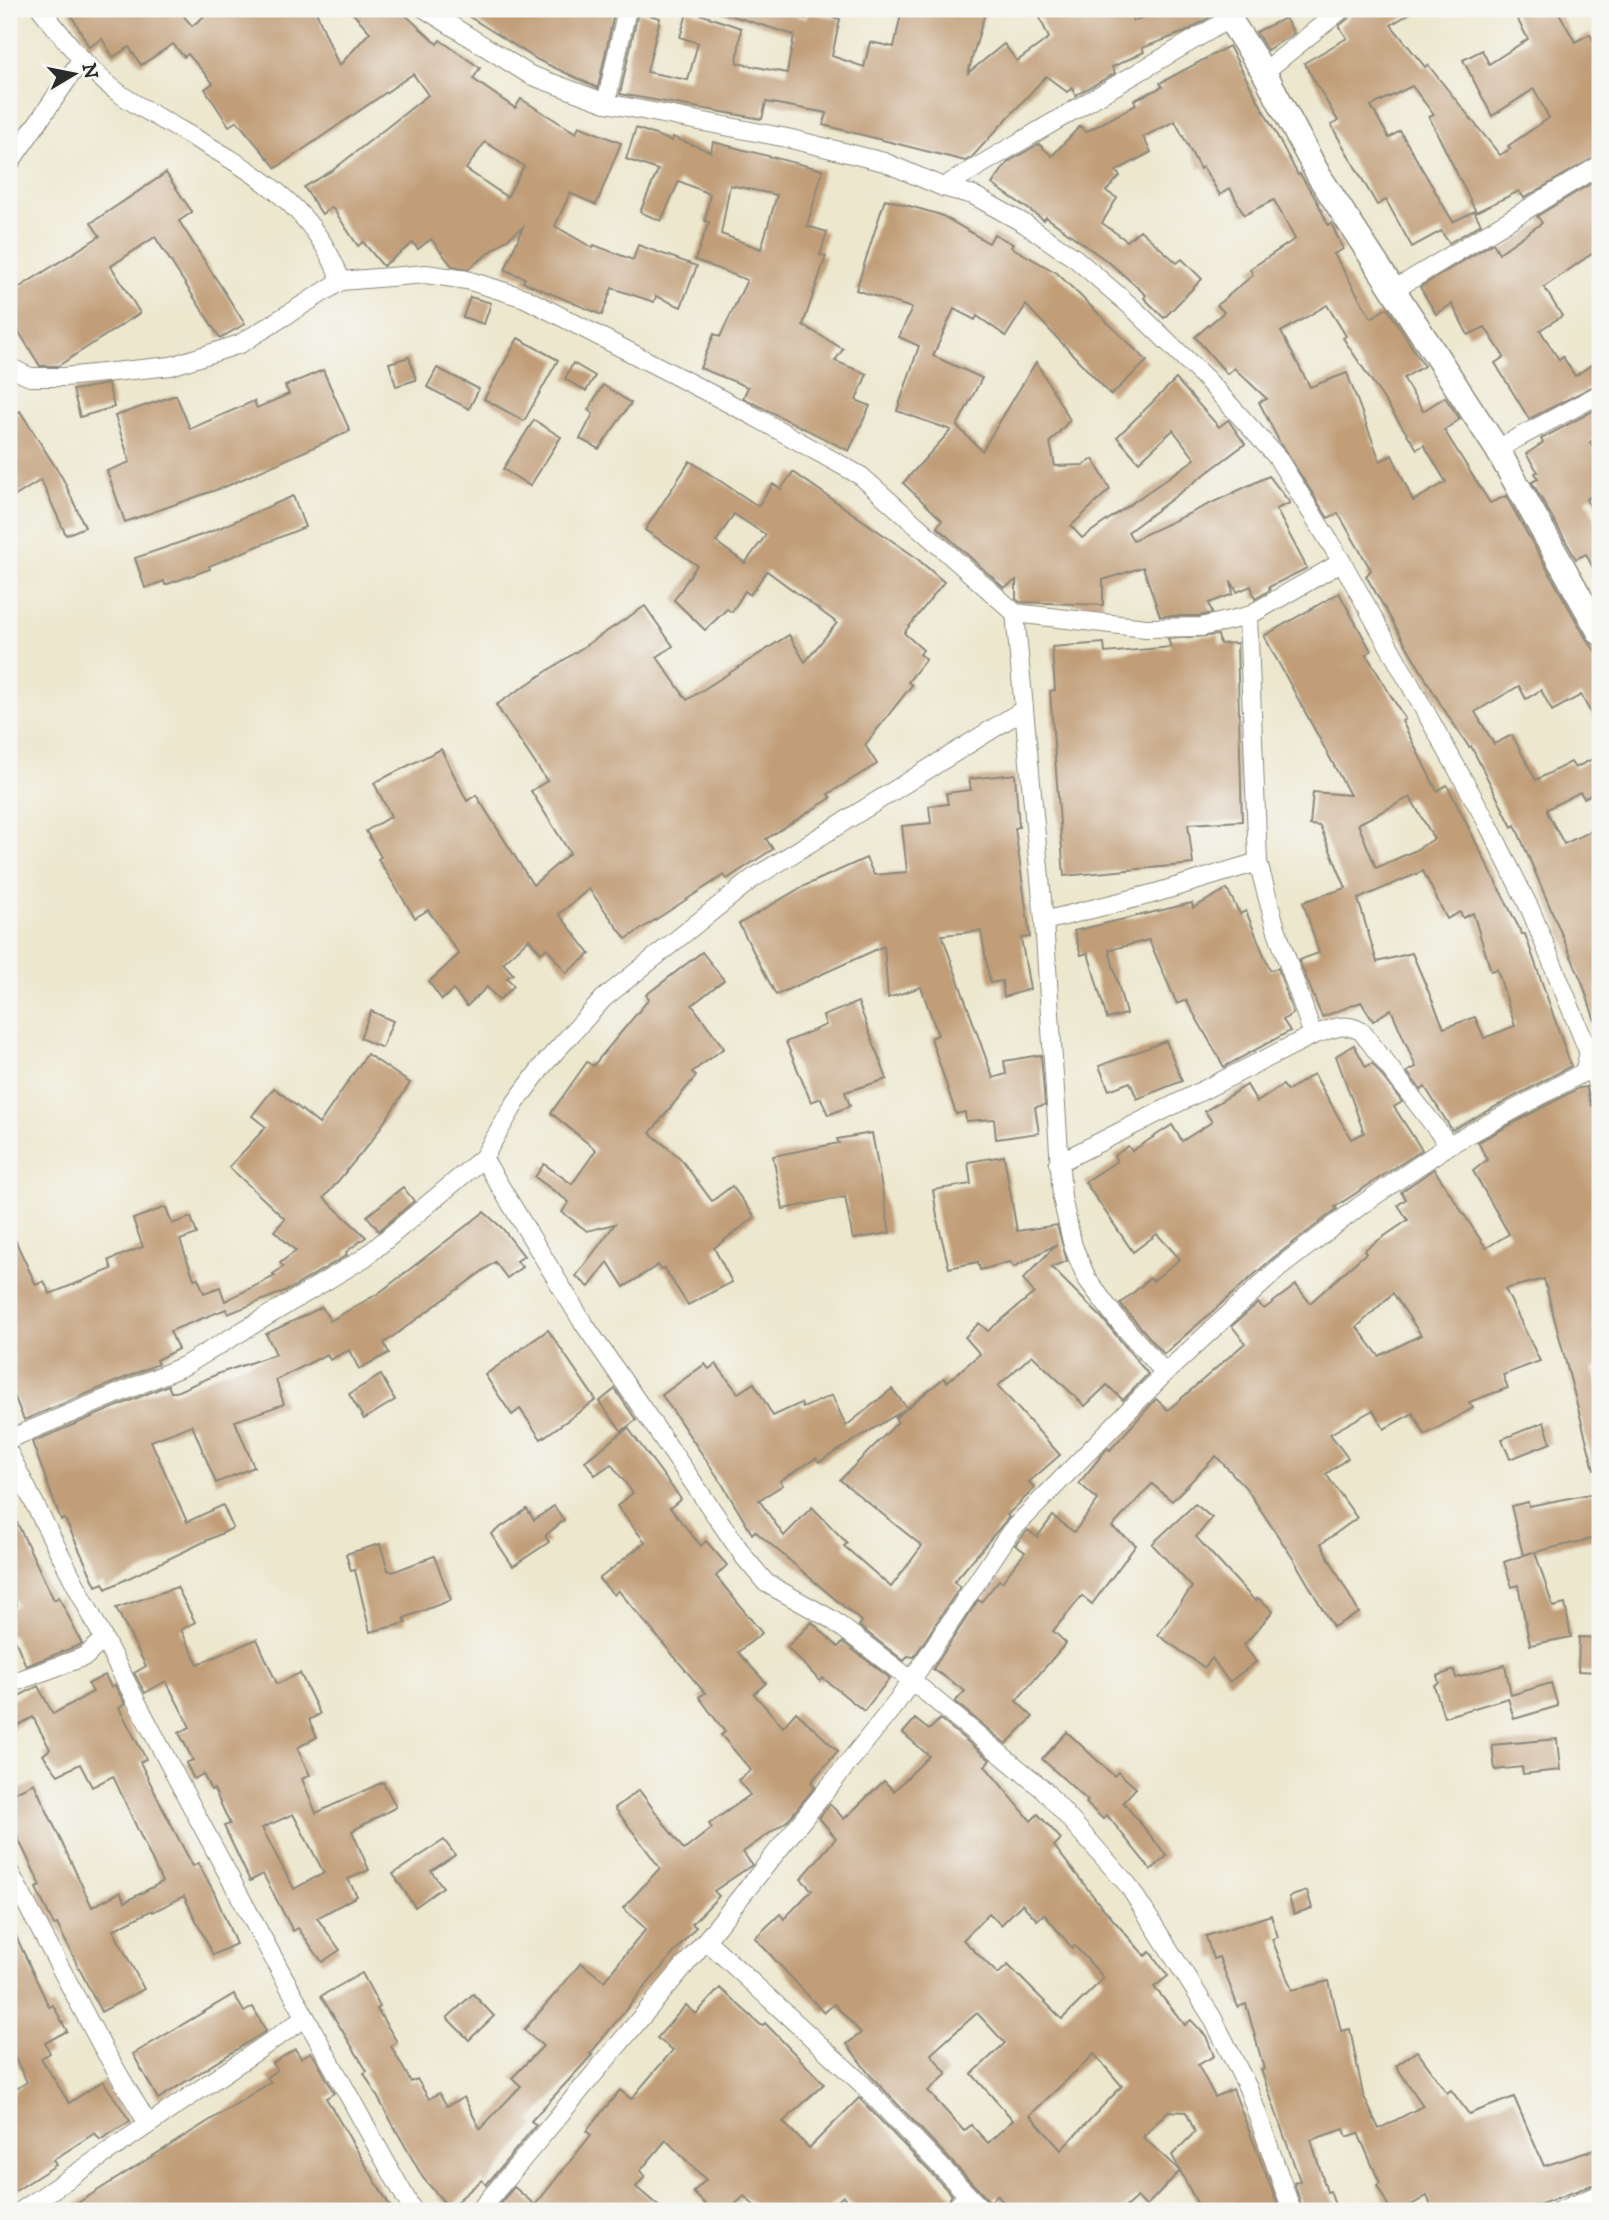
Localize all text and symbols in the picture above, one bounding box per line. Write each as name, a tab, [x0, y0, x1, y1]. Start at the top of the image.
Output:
north arrow	[38, 38, 108, 108]
text: N	[77, 62, 102, 81]

